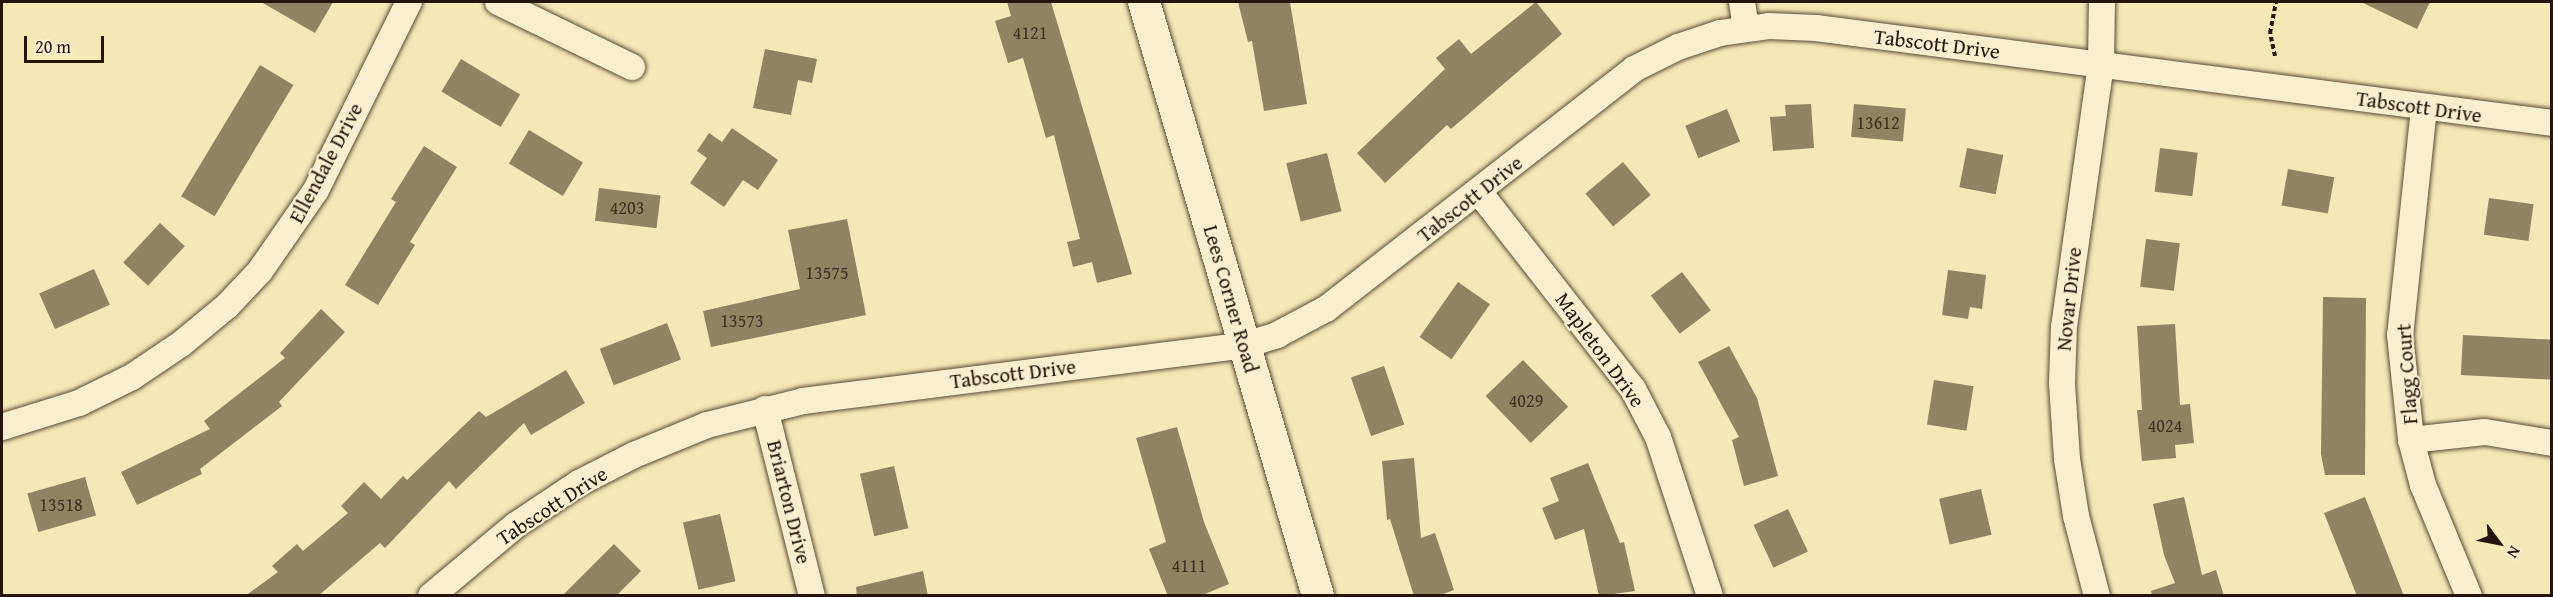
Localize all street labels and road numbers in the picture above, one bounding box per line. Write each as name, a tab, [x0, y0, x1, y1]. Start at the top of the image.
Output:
street label: Tabscott Drive	[1873, 24, 2001, 64]
street label: Tabscott Drive	[2355, 86, 2483, 128]
street label: Ellendale Drive	[284, 99, 368, 227]
street label: Tabscott Drive	[1412, 150, 1528, 248]
street label: Lees Corner Road	[1198, 222, 1264, 376]
street label: Novar Drive	[2051, 246, 2087, 352]
street label: Mapleton Drive	[1550, 288, 1650, 412]
street label: Flagg Court	[2391, 323, 2423, 425]
street label: Tabscott Drive	[949, 354, 1077, 394]
street label: Briarton Drive	[761, 437, 817, 567]
street label: Tabscott Drive	[492, 461, 612, 551]

